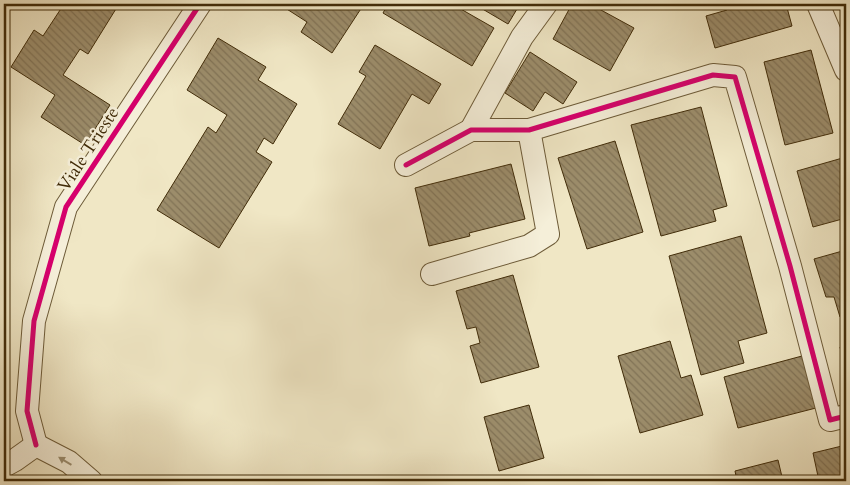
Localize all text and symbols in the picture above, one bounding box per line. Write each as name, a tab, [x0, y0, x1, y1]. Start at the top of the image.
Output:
street label: Viale Trieste	[52, 102, 125, 197]
one-way arrow	[58, 456, 71, 465]

